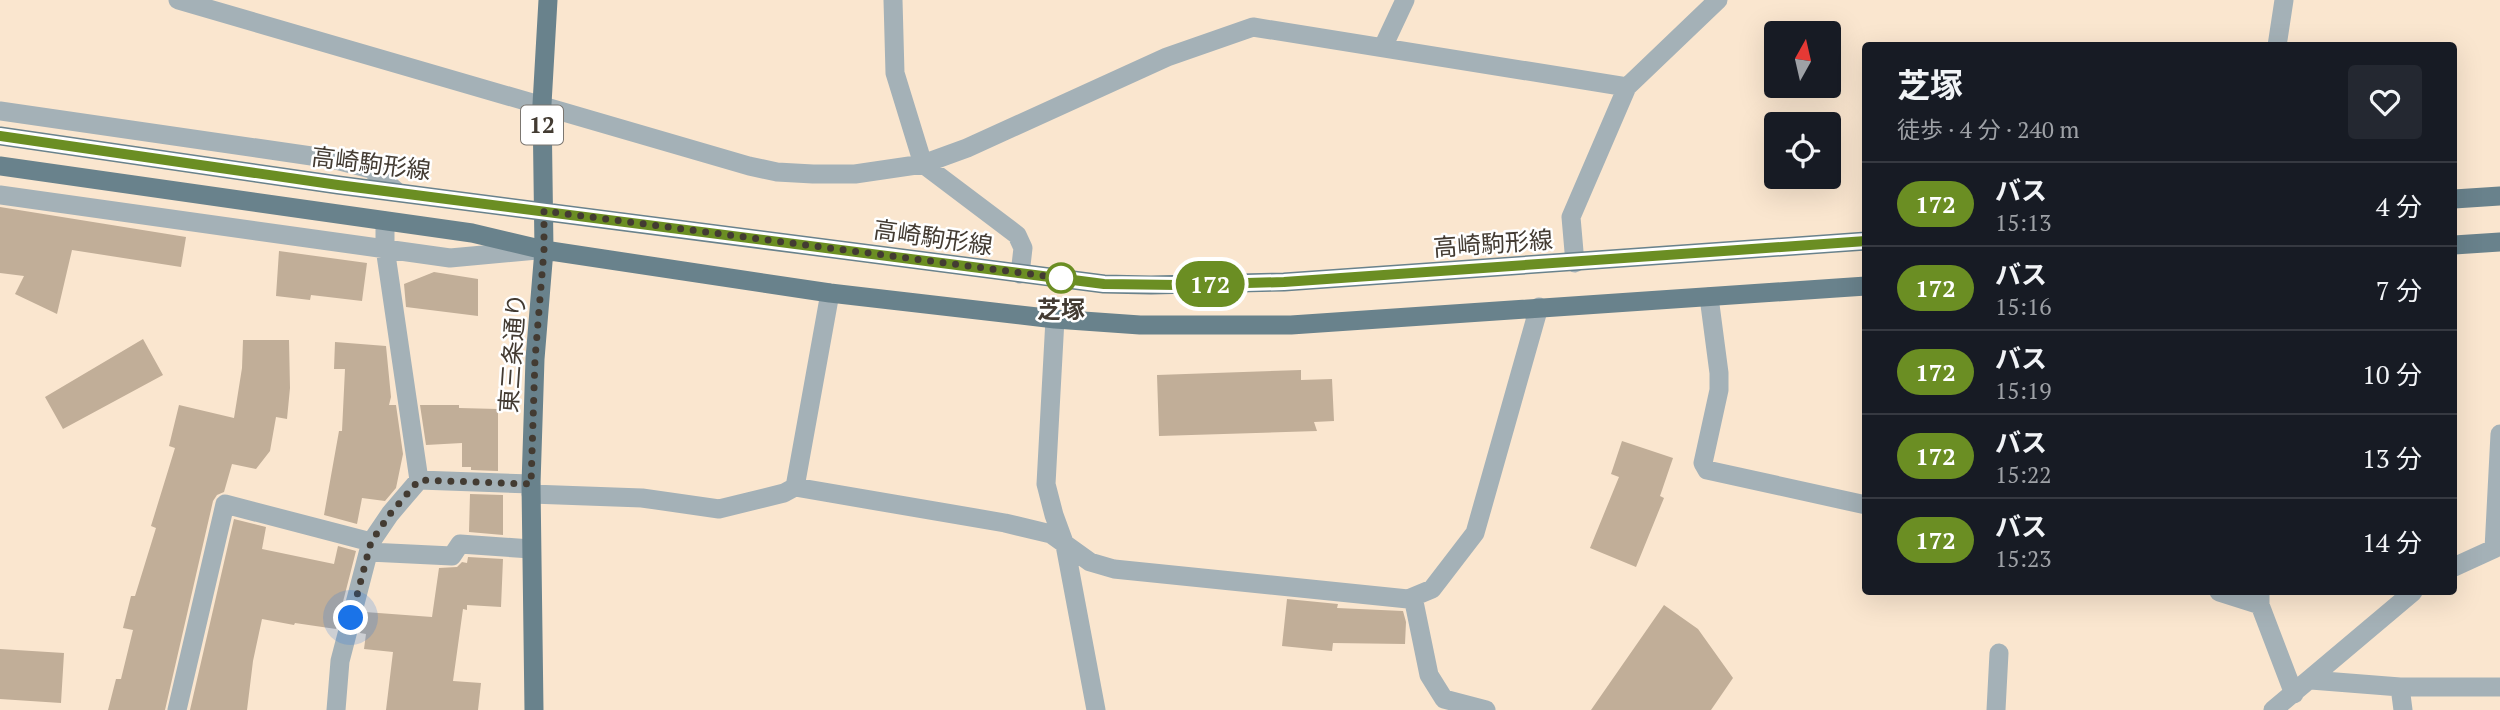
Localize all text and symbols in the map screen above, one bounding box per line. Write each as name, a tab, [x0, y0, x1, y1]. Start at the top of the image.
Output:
north arrow	[1764, 21, 1841, 98]
map controls	[1764, 21, 1841, 189]
text: 芝塚	[1897, 63, 1963, 106]
button: heart	[2348, 65, 2422, 139]
road number: 12	[521, 106, 563, 144]
button: locate	[1764, 112, 1841, 189]
text: 徒歩 · 4 分 · 240 m	[1897, 114, 2079, 145]
street label: 高崎駒形線	[310, 140, 433, 186]
text: バス	[1995, 173, 2047, 207]
text: 172	[1915, 188, 1956, 220]
text: 4 分	[2376, 189, 2422, 223]
text: 15:13	[1995, 207, 2052, 238]
street label: 高崎駒形線	[871, 213, 995, 261]
street label: 高崎駒形線	[1432, 223, 1554, 263]
text: バス	[1995, 257, 2047, 291]
line badge: 172	[1170, 261, 1250, 307]
marker: 芝塚	[1046, 263, 1076, 293]
text: 172	[1190, 268, 1230, 300]
text: 172	[1915, 272, 1956, 304]
text: 7 分	[2376, 273, 2422, 307]
text: 15:16	[1995, 291, 2052, 322]
street label: 東三条通り	[492, 292, 532, 414]
place label: 芝塚	[1037, 293, 1085, 325]
text: バス	[1995, 341, 2047, 375]
text: 172	[1915, 356, 1956, 388]
text: 10 分	[2362, 357, 2422, 391]
text: 15:19	[1995, 375, 2052, 406]
text: バス	[1995, 425, 2047, 459]
text: 172	[1915, 440, 1956, 472]
text: 13 分	[2362, 441, 2422, 475]
text: 15:22	[1995, 459, 2052, 490]
text: バス	[1995, 509, 2047, 543]
text: 172	[1915, 524, 1956, 556]
text: 14 分	[2362, 525, 2422, 559]
text: 15:23	[1995, 543, 2052, 574]
your location	[333, 600, 368, 635]

